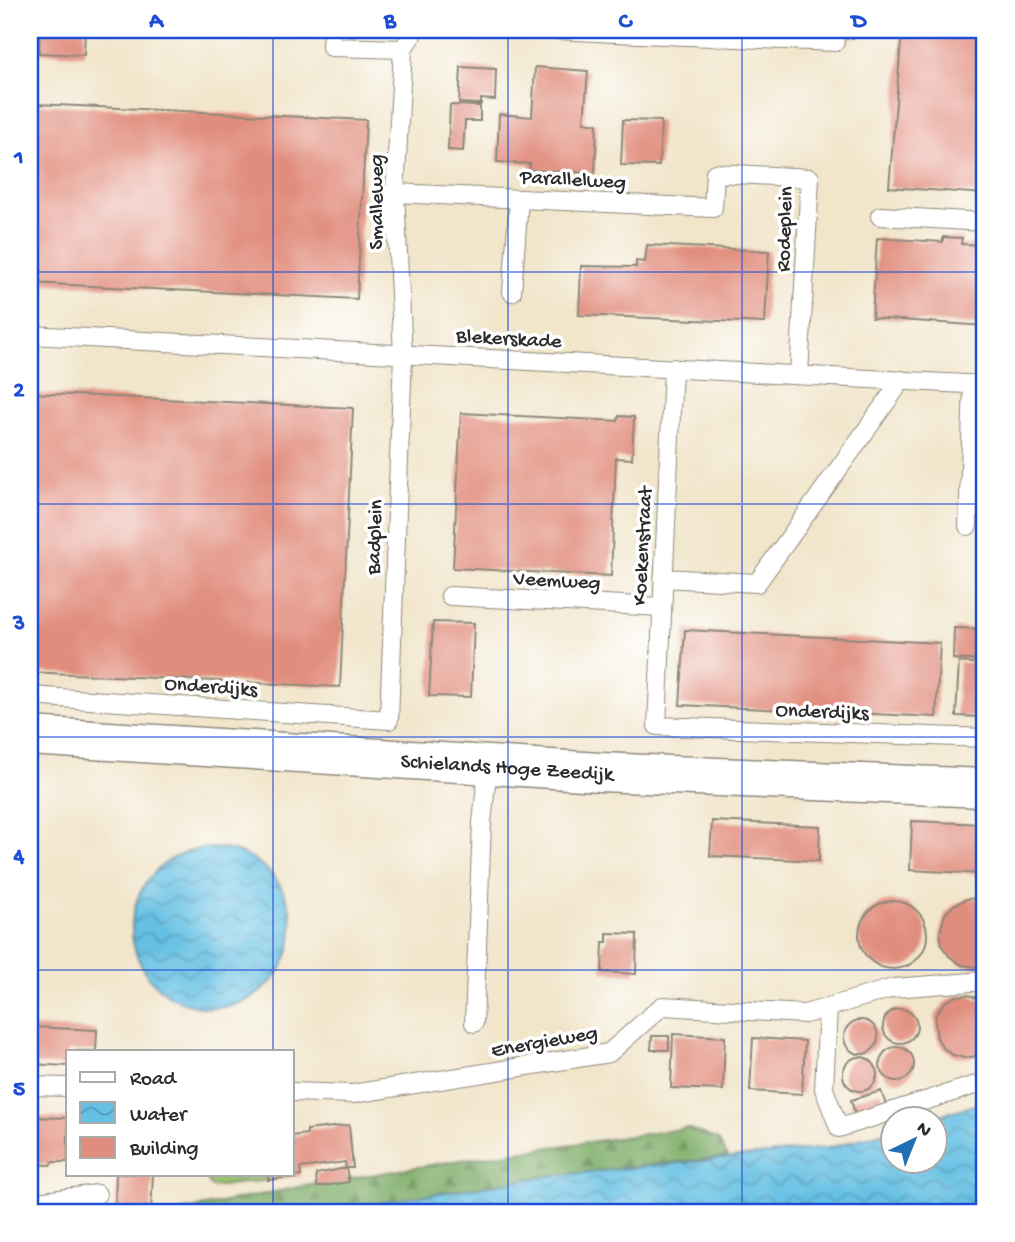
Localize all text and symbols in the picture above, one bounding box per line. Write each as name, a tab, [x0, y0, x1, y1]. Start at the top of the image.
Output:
text: A	[148, 9, 164, 36]
text: B	[383, 9, 397, 36]
text: C	[619, 9, 634, 36]
text: D	[850, 9, 868, 36]
text: 1	[13, 145, 24, 172]
street label: Smalleweg	[366, 154, 391, 250]
street label: Parallelweg	[518, 166, 627, 197]
street label: Rodeplein	[773, 186, 800, 272]
street label: Blekerskade	[454, 325, 563, 356]
text: 2	[13, 378, 25, 405]
street label: Koekenstraat	[629, 484, 660, 606]
street label: Badplein	[363, 499, 390, 576]
street label: Veemweg	[512, 568, 601, 597]
text: 3	[12, 611, 25, 638]
street label: Onderdijks	[163, 673, 259, 704]
street label: Onderdijks	[775, 699, 870, 728]
street label: Schielands Hoge Zeedijk	[400, 750, 616, 789]
text: 4	[13, 844, 25, 871]
street label: Energieweg	[489, 1022, 600, 1065]
legend	[66, 1050, 294, 1176]
text: Road	[130, 1068, 178, 1093]
text: 5	[13, 1077, 25, 1104]
text: Water	[130, 1104, 188, 1129]
north arrow	[878, 1106, 948, 1176]
text: N	[911, 1117, 936, 1143]
text: Building	[129, 1138, 199, 1163]

